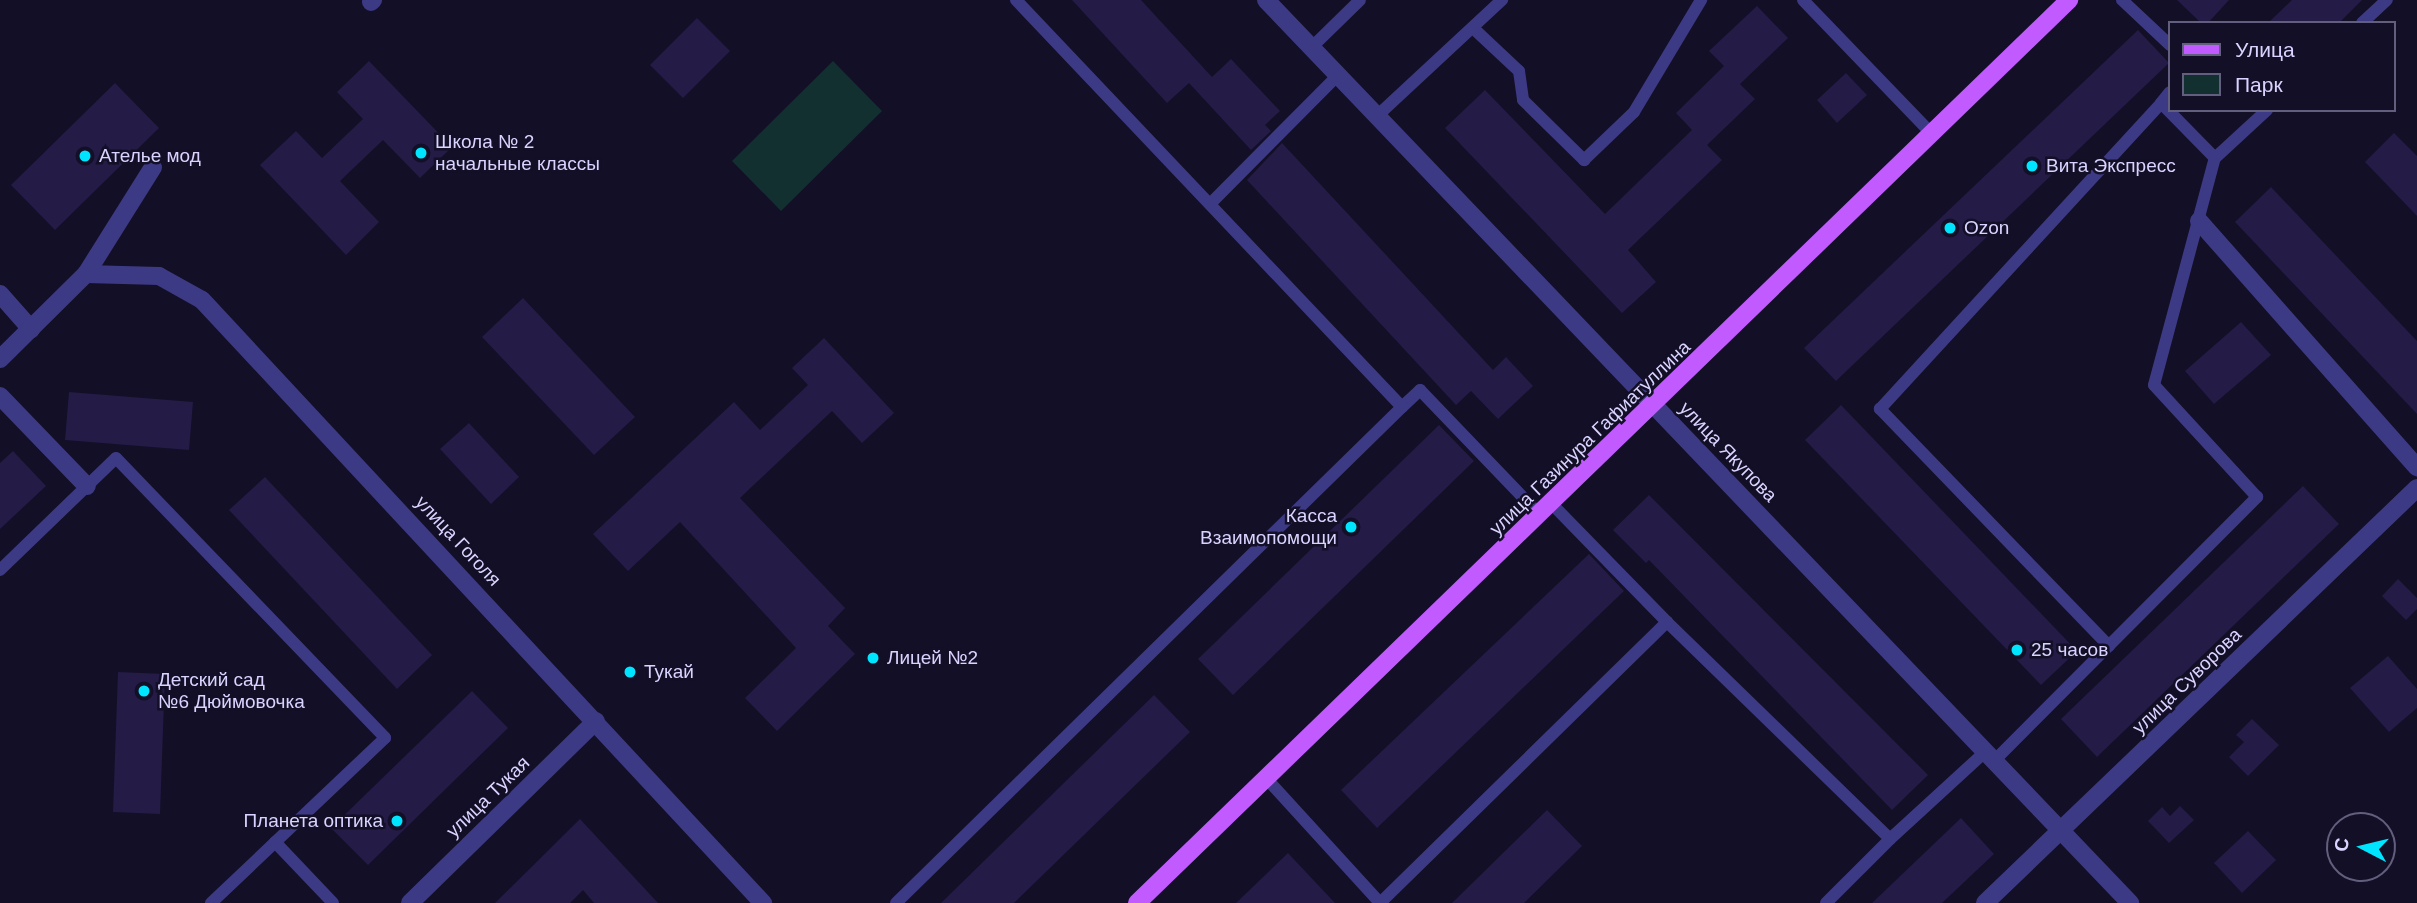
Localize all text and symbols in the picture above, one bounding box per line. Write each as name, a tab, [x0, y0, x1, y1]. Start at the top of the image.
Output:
legend	[2168, 21, 2396, 112]
text: Улица	[2235, 38, 2295, 61]
text: Парк	[2235, 73, 2283, 96]
place label: Школа № 2 начальные классы	[435, 131, 600, 175]
place label: Ателье мод	[99, 145, 201, 167]
marker: Школа № 2 начальные классы	[413, 145, 429, 161]
marker: Ателье мод	[77, 148, 93, 164]
place label: Вита Экспресс	[2046, 155, 2176, 177]
marker: Вита Экспресс	[2024, 158, 2040, 174]
place label: Ozon	[1964, 217, 2009, 239]
marker: Ozon	[1942, 220, 1958, 236]
street label: улица Газинура Гафиатуллина	[1485, 336, 1695, 540]
street label: улица Якупова	[1674, 397, 1782, 507]
street label: улица Гоголя	[410, 491, 506, 591]
place label: Касса Взаимопомощи	[1200, 505, 1337, 549]
marker: Касса Взаимопомощи	[1343, 519, 1359, 535]
street label: улица Суворова	[2128, 623, 2246, 739]
place label: 25 часов	[2031, 639, 2108, 661]
marker: 25 часов	[2009, 642, 2025, 658]
place label: Лицей №2	[887, 647, 978, 669]
marker: Лицей №2	[865, 650, 881, 666]
place label: Тукай	[644, 661, 694, 683]
marker: Тукай	[622, 664, 638, 680]
place label: Детский сад №6 Дюймовочка	[158, 669, 305, 713]
marker: Детский сад №6 Дюймовочка	[136, 683, 152, 699]
street label: улица Тукая	[442, 752, 534, 842]
place label: Планета оптика	[243, 810, 383, 832]
north arrow	[2326, 812, 2396, 882]
marker: Планета оптика	[389, 813, 405, 829]
text: С	[2330, 837, 2353, 853]

